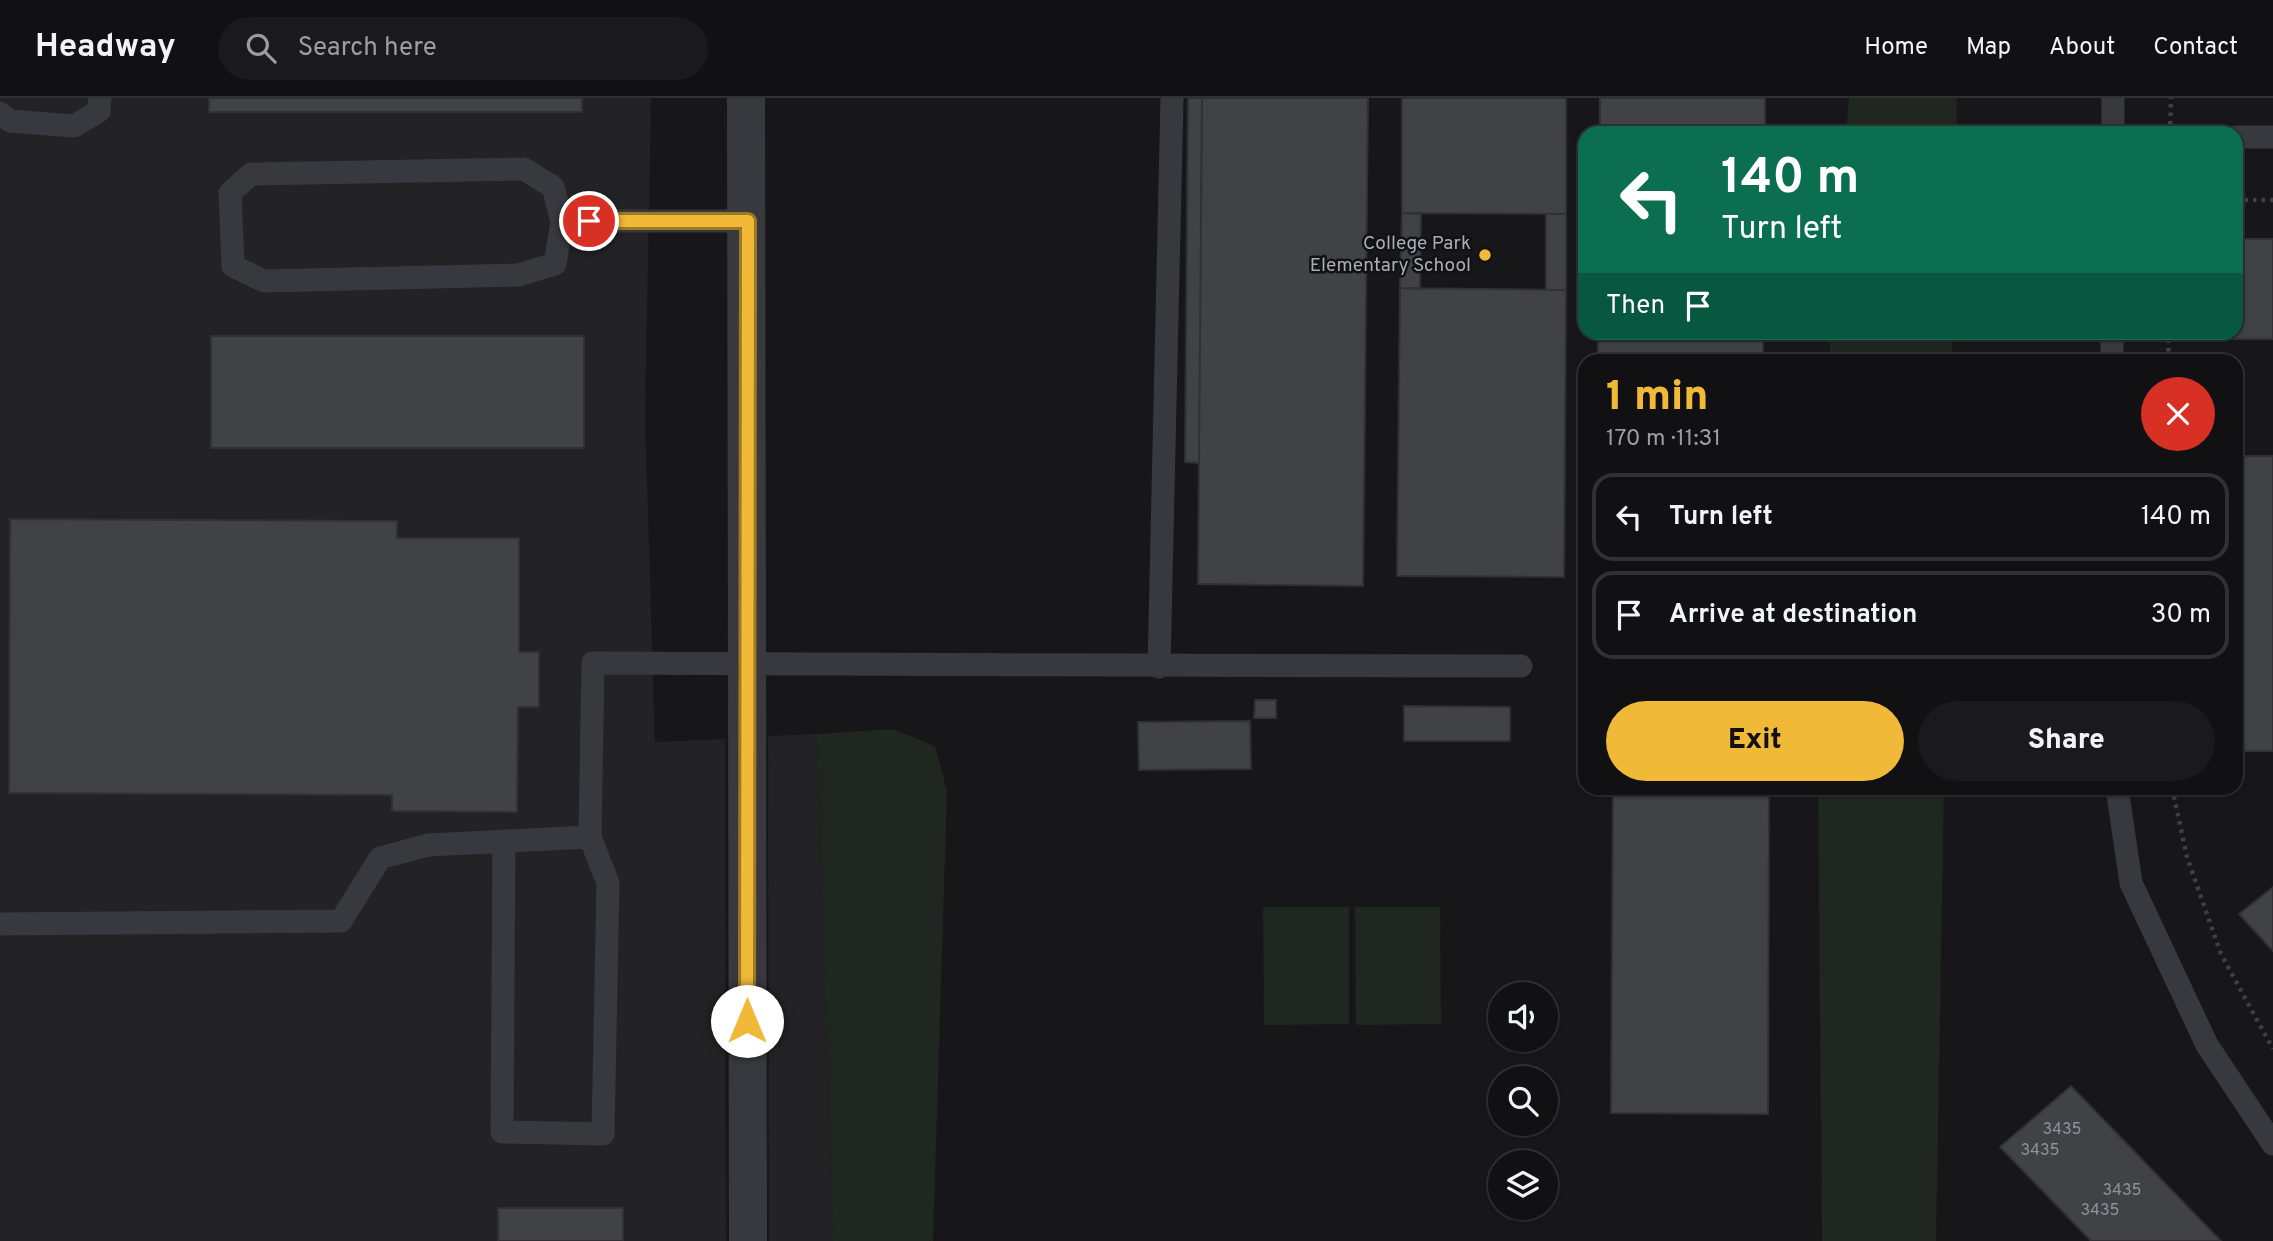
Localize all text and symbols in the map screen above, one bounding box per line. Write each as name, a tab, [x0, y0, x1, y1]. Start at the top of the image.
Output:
search box	[218, 17, 708, 80]
text: Headway	[35, 27, 176, 69]
icon: search	[242, 29, 280, 67]
text: Search here	[298, 32, 437, 65]
text: Home	[1864, 33, 1928, 63]
text: Map	[1966, 33, 2011, 63]
text: About	[2049, 33, 2115, 63]
text: Contact	[2153, 33, 2238, 63]
text: 140 m	[1721, 149, 1860, 211]
icon: left	[1606, 154, 1697, 245]
pin	[559, 191, 619, 251]
icon: arrive	[570, 202, 608, 240]
text: Turn left	[1721, 210, 1842, 250]
place label: College Park Elementary School	[1310, 232, 1471, 278]
marker: College Park Elementary School	[1477, 247, 1493, 263]
icon: arrive	[1679, 287, 1717, 325]
text: Then	[1606, 290, 1665, 323]
text: 1 min	[1606, 372, 1709, 425]
button: close	[2141, 377, 2215, 451]
text: 170 m · 11:31	[1606, 425, 1721, 454]
icon: left	[1610, 498, 1648, 536]
text: Turn left	[1669, 501, 1773, 534]
text: 140 m	[2141, 501, 2211, 534]
icon: arrive	[1610, 596, 1648, 634]
text: Arrive at destination	[1669, 599, 1917, 632]
text: 30 m	[2151, 599, 2211, 632]
button: Exit	[1606, 701, 1904, 781]
button: Share	[1918, 701, 2215, 781]
map controls	[1488, 982, 1558, 1220]
button: sound	[1488, 982, 1558, 1052]
position arrow	[710, 984, 784, 1058]
button: search	[1488, 1066, 1558, 1136]
house number: 3435	[2042, 1120, 2082, 1140]
house number: 3435	[2020, 1141, 2060, 1161]
button: layers	[1488, 1150, 1558, 1220]
house number: 3435	[2102, 1181, 2142, 1201]
house number: 3435	[2080, 1201, 2120, 1221]

